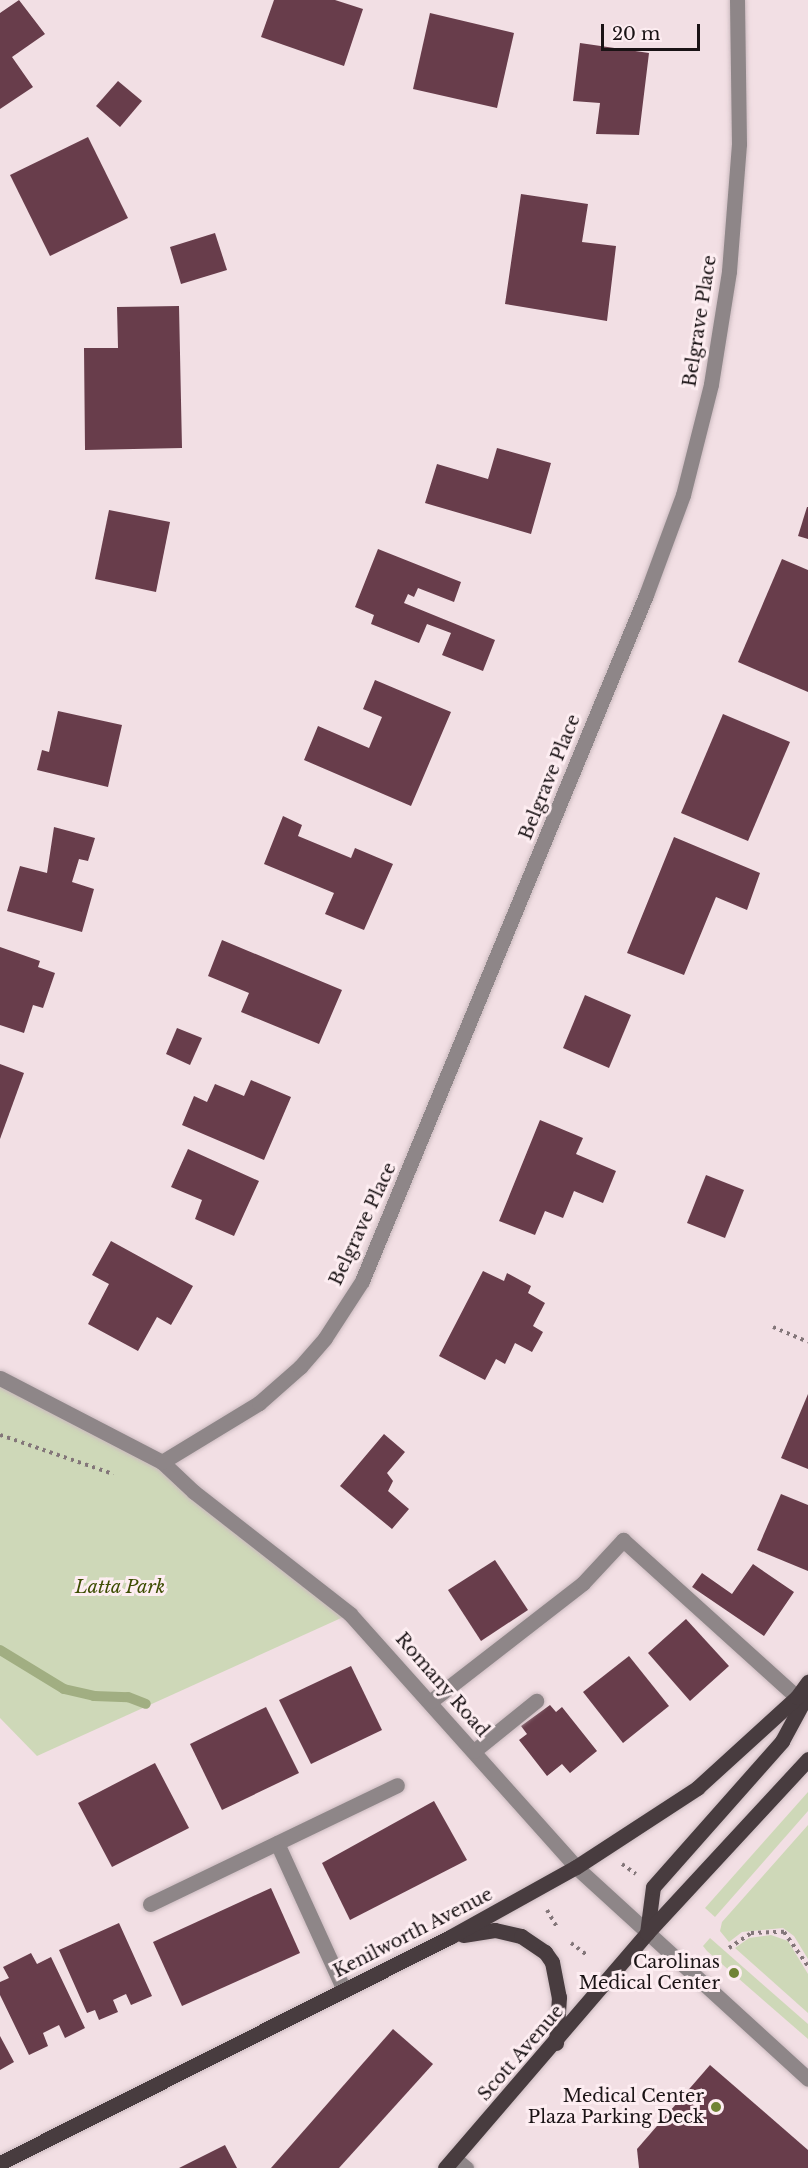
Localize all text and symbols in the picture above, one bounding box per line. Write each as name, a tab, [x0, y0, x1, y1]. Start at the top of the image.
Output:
scale bar	[604, 12, 703, 50]
text: 20 m	[612, 23, 660, 45]
street label: Belgrave Place	[679, 254, 721, 388]
street label: Belgrave Place	[515, 711, 585, 843]
street label: Belgrave Place	[325, 1159, 401, 1289]
park label: Latta Park	[75, 1576, 165, 1598]
street label: Romany Road	[391, 1628, 493, 1742]
street label: Kenilworth Avenue	[329, 1883, 497, 1983]
place label: Carolinas Medical Center	[579, 1952, 720, 1994]
marker: Carolinas Medical Center	[725, 1964, 743, 1982]
street label: Scott Avenue	[473, 2001, 569, 2105]
place label: Medical Center Plaza Parking Deck	[527, 2086, 704, 2128]
marker: Medical Center Plaza Parking Deck	[709, 2100, 723, 2114]

